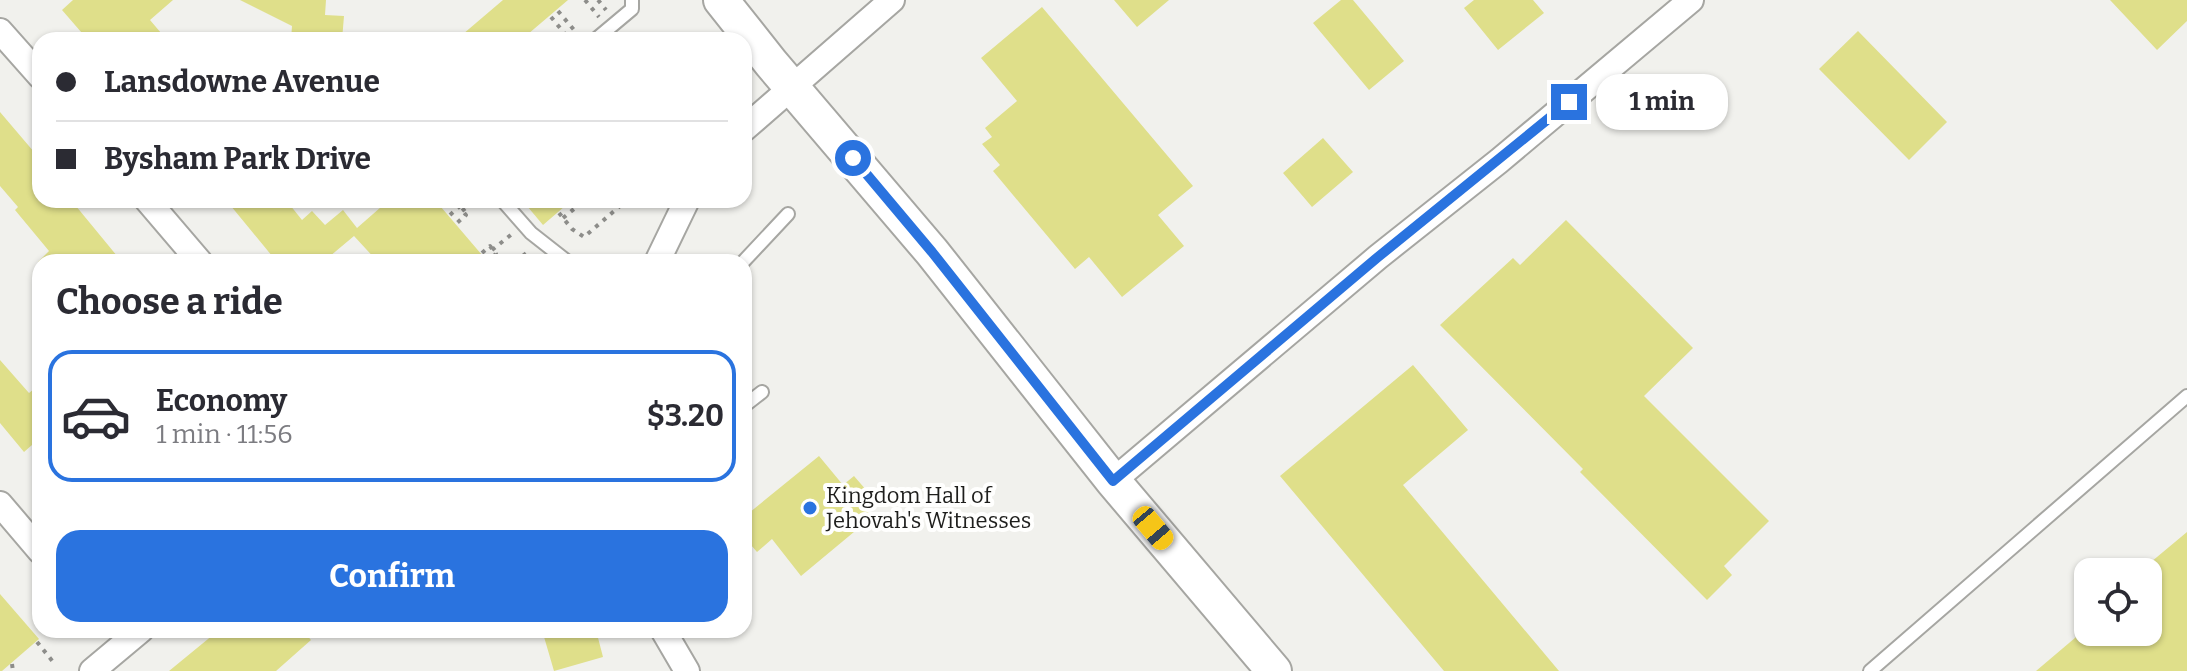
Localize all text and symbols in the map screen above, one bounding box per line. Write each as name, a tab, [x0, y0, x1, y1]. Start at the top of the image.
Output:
text: Lansdowne Avenue	[104, 64, 380, 100]
callout: 1 min	[1597, 74, 1729, 130]
route end	[1551, 84, 1587, 120]
text: 1 min	[1629, 86, 1695, 117]
route start	[835, 140, 871, 176]
text: Bysham Park Drive	[104, 141, 371, 177]
text: Choose a ride	[56, 280, 283, 324]
icon: car	[60, 380, 132, 452]
text: Economy	[156, 383, 287, 419]
text: $3.20	[647, 398, 724, 434]
text: 1 min · 11:56	[156, 419, 292, 450]
place label: Kingdom Hall of Jehovah's Witnesses	[825, 482, 1031, 534]
marker: Kingdom Hall of Jehovah's Witnesses	[801, 499, 819, 517]
car	[1128, 502, 1178, 554]
button: Confirm	[56, 530, 728, 622]
map controls	[2074, 558, 2162, 646]
button: locate	[2074, 558, 2162, 646]

